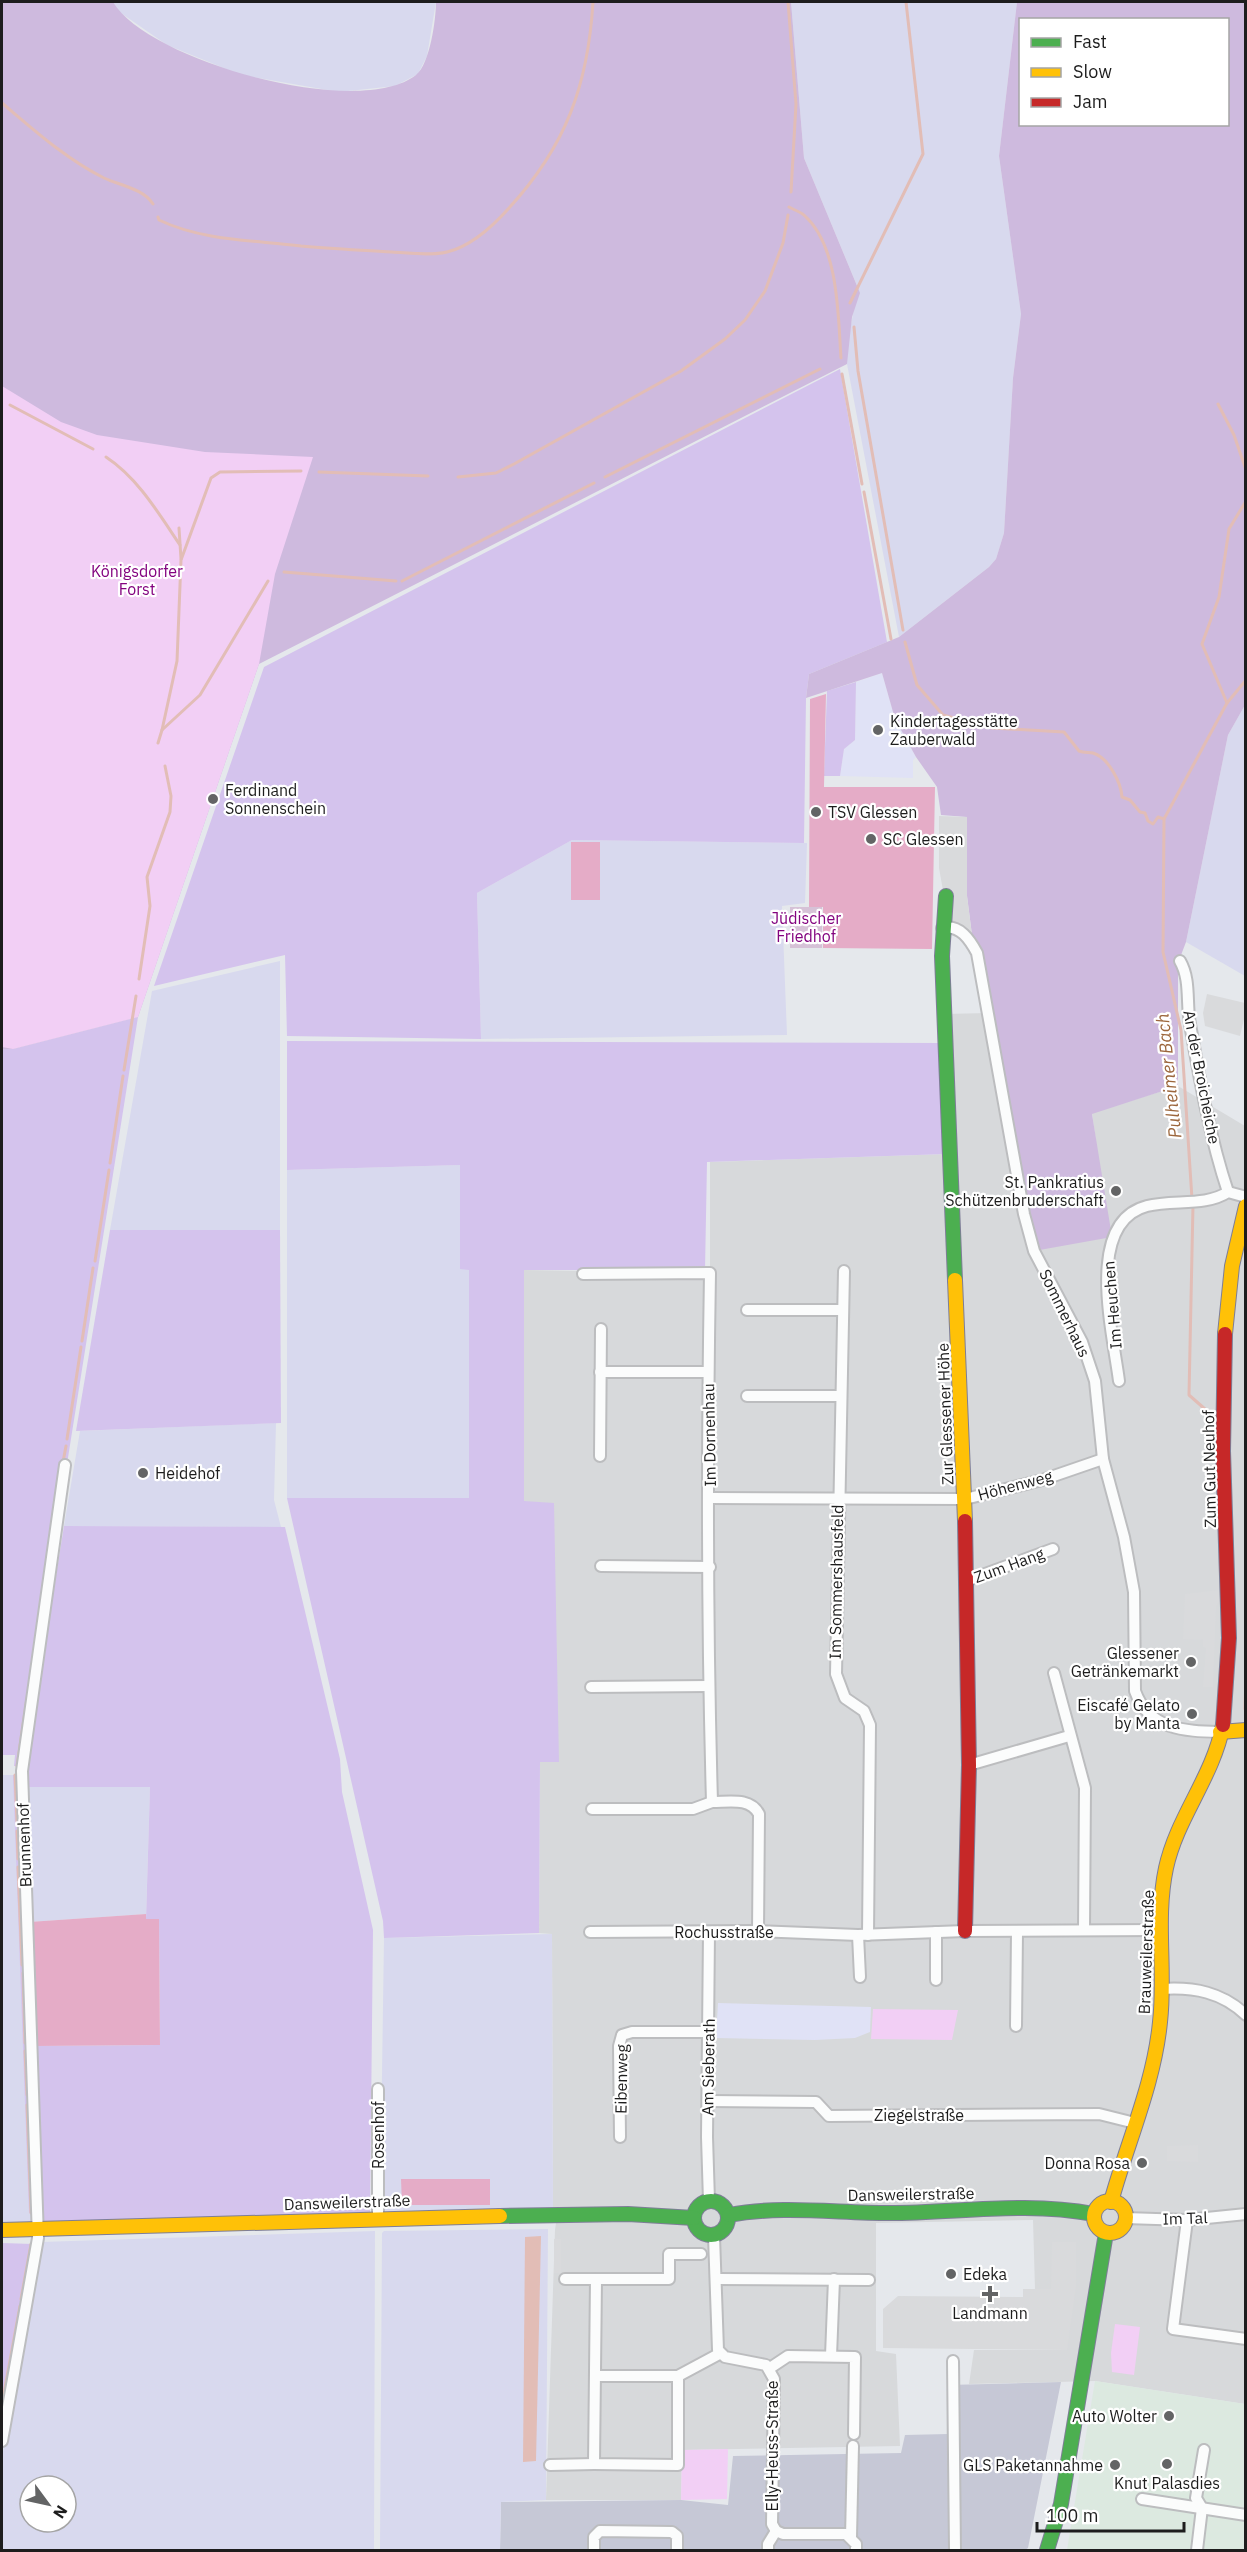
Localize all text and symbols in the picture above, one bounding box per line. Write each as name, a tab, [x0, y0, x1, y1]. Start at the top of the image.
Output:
legend	[1019, 18, 1229, 126]
text: Fast	[1073, 30, 1107, 53]
text: Slow	[1073, 60, 1112, 83]
text: Jam	[1073, 90, 1108, 113]
park label: Königsdorfer Forst	[91, 561, 183, 599]
place label: Kindertagesstätte Zauberwald	[890, 711, 1018, 749]
marker: Kindertagesstätte Zauberwald	[871, 723, 885, 737]
place label: Ferdinand Sonnenschein	[225, 780, 326, 818]
marker: Ferdinand Sonnenschein	[206, 792, 220, 806]
place label: TSV Glessen	[828, 802, 917, 822]
marker: TSV Glessen	[809, 805, 823, 819]
place label: SC Glessen	[883, 829, 964, 849]
marker: SC Glessen	[864, 832, 878, 846]
park label: Jüdischer Friedhof	[771, 908, 841, 946]
street label: An der Broicheiche	[1179, 1008, 1225, 1146]
water label: Pulheimer Bach	[1151, 1012, 1186, 1140]
place label: St. Pankratius Schützenbruderschaft	[945, 1172, 1104, 1210]
marker: St. Pankratius Schützenbruderschaft	[1109, 1184, 1123, 1198]
street label: Im Heuchen	[1098, 1260, 1126, 1350]
street label: Sommerhaus	[1035, 1266, 1095, 1360]
street label: Zur Glessener Höhe	[933, 1342, 957, 1485]
street label: Im Dornenhau	[698, 1383, 720, 1487]
street label: Zum Gut Neuhof	[1198, 1410, 1220, 1528]
place label: Heidehof	[155, 1463, 220, 1483]
street label: Höhenweg	[975, 1465, 1055, 1505]
marker: Heidehof	[136, 1466, 150, 1480]
street label: Im Sommershausfeld	[825, 1504, 847, 1660]
street label: Zum Hang	[971, 1543, 1047, 1587]
place label: Glessener Getränkemarkt	[1071, 1643, 1179, 1681]
marker: Glessener Getränkemarkt	[1184, 1655, 1198, 1669]
place label: Eiscafé Gelato by Manta	[1077, 1695, 1180, 1733]
marker: Eiscafé Gelato by Manta	[1185, 1707, 1199, 1721]
street label: Brunnenhof	[13, 1802, 35, 1888]
street label: Brauweilerstraße	[1134, 1889, 1158, 2015]
street label: Rochusstraße	[674, 1922, 774, 1942]
street label: Am Sieberath	[697, 2018, 719, 2116]
street label: Eibenweg	[610, 2043, 632, 2114]
street label: Rosenhof	[368, 2101, 388, 2169]
street label: Ziegelstraße	[874, 2105, 964, 2125]
place label: Donna Rosa	[1045, 2153, 1130, 2173]
marker: Donna Rosa	[1135, 2156, 1149, 2170]
street label: Dansweilerstraße	[847, 2183, 975, 2205]
street label: Dansweilerstraße	[283, 2190, 411, 2214]
street label: Im Tal	[1162, 2207, 1208, 2229]
place label: Edeka	[963, 2264, 1008, 2284]
marker: Edeka	[944, 2267, 958, 2281]
marker: Landmann	[983, 2287, 997, 2301]
place label: Landmann	[952, 2303, 1028, 2323]
street label: Elly-Heuss-Straße	[762, 2380, 782, 2511]
place label: Auto Wolter	[1072, 2406, 1157, 2426]
marker: Auto Wolter	[1162, 2409, 1176, 2423]
place label: GLS Paketannahme	[963, 2455, 1103, 2475]
marker: Knut Palasdies	[1160, 2457, 1174, 2471]
marker: GLS Paketannahme	[1108, 2458, 1122, 2472]
place label: Knut Palasdies	[1114, 2473, 1220, 2493]
north arrow	[18, 2474, 78, 2534]
scale bar	[1037, 2495, 1184, 2533]
text: N	[49, 2502, 72, 2522]
text: 100 m	[1046, 2504, 1098, 2527]

